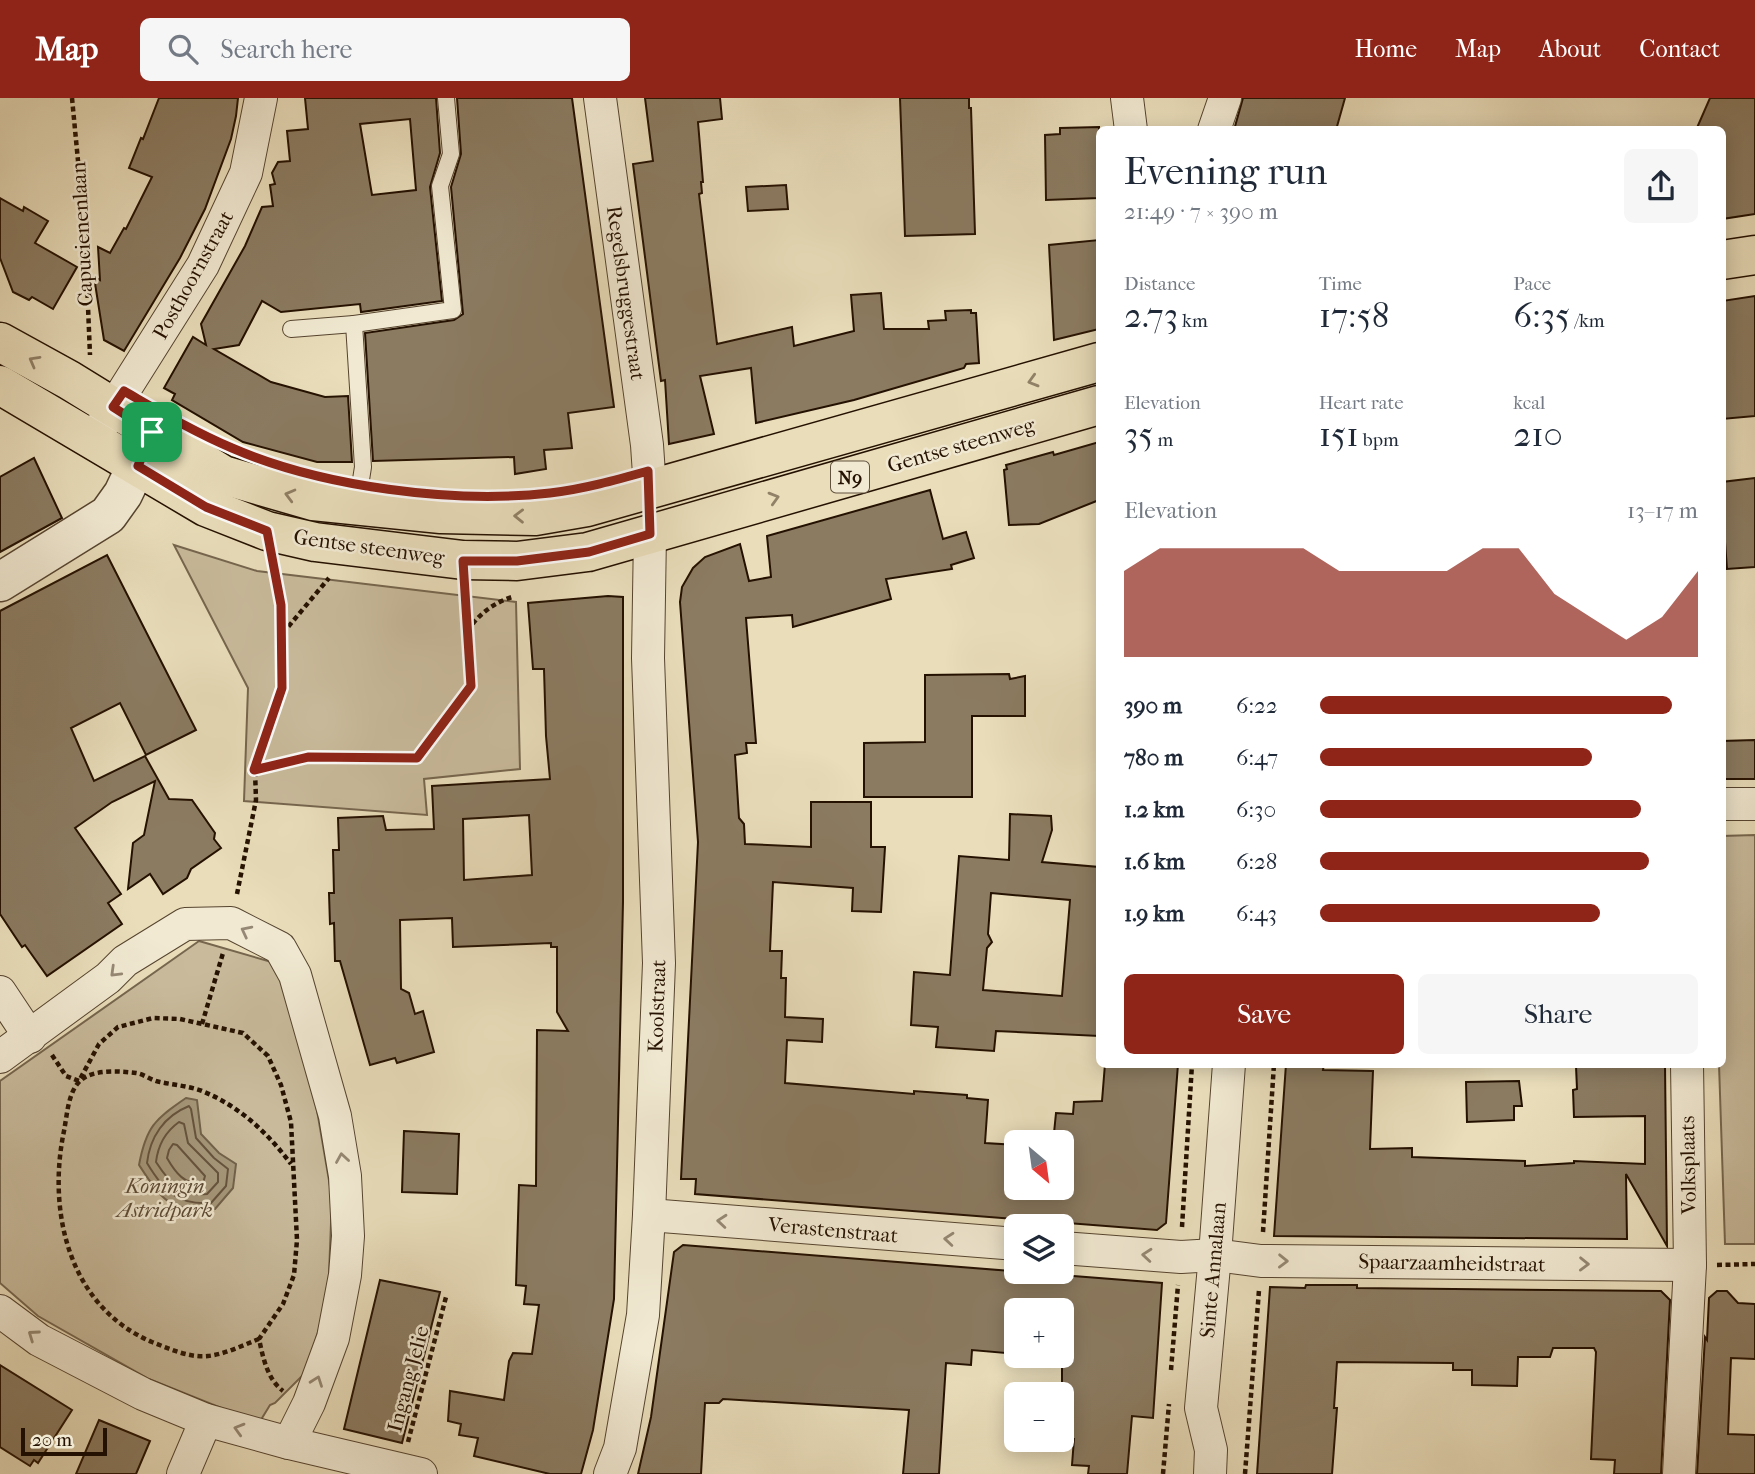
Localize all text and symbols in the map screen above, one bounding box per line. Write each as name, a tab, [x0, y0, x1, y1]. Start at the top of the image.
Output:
search box	[140, 18, 630, 81]
text: Map	[35, 30, 98, 69]
icon: search	[164, 30, 202, 68]
text: Search here	[220, 34, 352, 65]
text: Home	[1355, 35, 1417, 63]
text: Map	[1455, 35, 1501, 63]
text: About	[1539, 35, 1601, 63]
text: Contact	[1639, 35, 1720, 63]
text: Evening run	[1124, 149, 1327, 194]
button: share	[1624, 149, 1698, 223]
street label: Capucienenlaan	[66, 161, 98, 307]
text: 21:49 · 7 × 390 m	[1124, 198, 1278, 225]
street label: Regelsbruggestraat	[602, 204, 650, 382]
street label: Posthoornstraat	[148, 206, 238, 343]
text: Distance	[1124, 273, 1195, 295]
text: Time	[1319, 273, 1362, 295]
text: Pace	[1513, 273, 1551, 295]
text: 2.73	[1124, 295, 1178, 336]
text: 17:58	[1319, 295, 1389, 336]
text: 6:35	[1513, 295, 1570, 336]
text: km	[1178, 310, 1208, 332]
text: /km	[1570, 310, 1605, 332]
one-way arrow	[29, 356, 42, 369]
one-way arrow	[1028, 373, 1040, 387]
text: Elevation	[1124, 392, 1201, 414]
text: Heart rate	[1319, 392, 1404, 414]
text: kcal	[1513, 392, 1545, 414]
pin	[122, 402, 182, 462]
street label: Gentse steenweg	[885, 412, 1038, 477]
icon: arrive	[133, 413, 171, 451]
text: 35	[1124, 414, 1153, 455]
text: 151	[1319, 414, 1359, 455]
text: 210	[1513, 414, 1563, 455]
text: m	[1153, 429, 1173, 451]
text: bpm	[1359, 429, 1399, 451]
road number: N9	[831, 462, 869, 492]
one-way arrow	[284, 488, 296, 503]
one-way arrow	[768, 492, 780, 507]
text: Elevation	[1124, 497, 1217, 524]
text: 13–17 m	[1627, 497, 1698, 524]
one-way arrow	[513, 508, 524, 524]
street label: Gentse steenweg	[292, 525, 447, 570]
text: 390 m	[1124, 692, 1182, 719]
text: 6:22	[1236, 692, 1278, 719]
text: 780 m	[1124, 744, 1183, 771]
text: 6:47	[1236, 744, 1278, 771]
text: 1.2 km	[1124, 796, 1184, 823]
text: 6:30	[1236, 796, 1276, 823]
text: 1.6 km	[1124, 848, 1185, 875]
text: 6:28	[1236, 848, 1277, 875]
text: 1.9 km	[1124, 900, 1184, 927]
text: 6:43	[1236, 900, 1277, 927]
one-way arrow	[241, 925, 254, 939]
street label: Koolstraat	[643, 959, 671, 1053]
one-way arrow	[110, 963, 123, 976]
button: Save	[1124, 974, 1404, 1054]
button: Share	[1418, 974, 1698, 1054]
street label: Volksplaats	[1675, 1115, 1701, 1216]
north arrow	[1004, 1130, 1074, 1200]
map controls	[1004, 1130, 1074, 1452]
one-way arrow	[335, 1152, 350, 1164]
park label: Koningin Astridpark	[114, 1174, 213, 1222]
street label: Sinte Annalaan	[1195, 1201, 1231, 1339]
street label: Verastenstraat	[766, 1212, 900, 1248]
one-way arrow	[716, 1214, 727, 1229]
button: layers	[1004, 1214, 1074, 1284]
one-way arrow	[943, 1232, 954, 1247]
one-way arrow	[1142, 1248, 1153, 1263]
street label: Spaarzaamheidstraat	[1358, 1249, 1546, 1277]
one-way arrow	[1279, 1253, 1289, 1269]
one-way arrow	[1580, 1256, 1590, 1272]
button: +	[1004, 1298, 1074, 1368]
street label: Ingang Jelie	[382, 1323, 434, 1435]
one-way arrow	[28, 1331, 41, 1343]
one-way arrow	[309, 1376, 323, 1388]
button: −	[1004, 1382, 1074, 1452]
one-way arrow	[234, 1423, 246, 1437]
scale bar	[21, 1425, 107, 1457]
text: 20 m	[32, 1429, 72, 1451]

